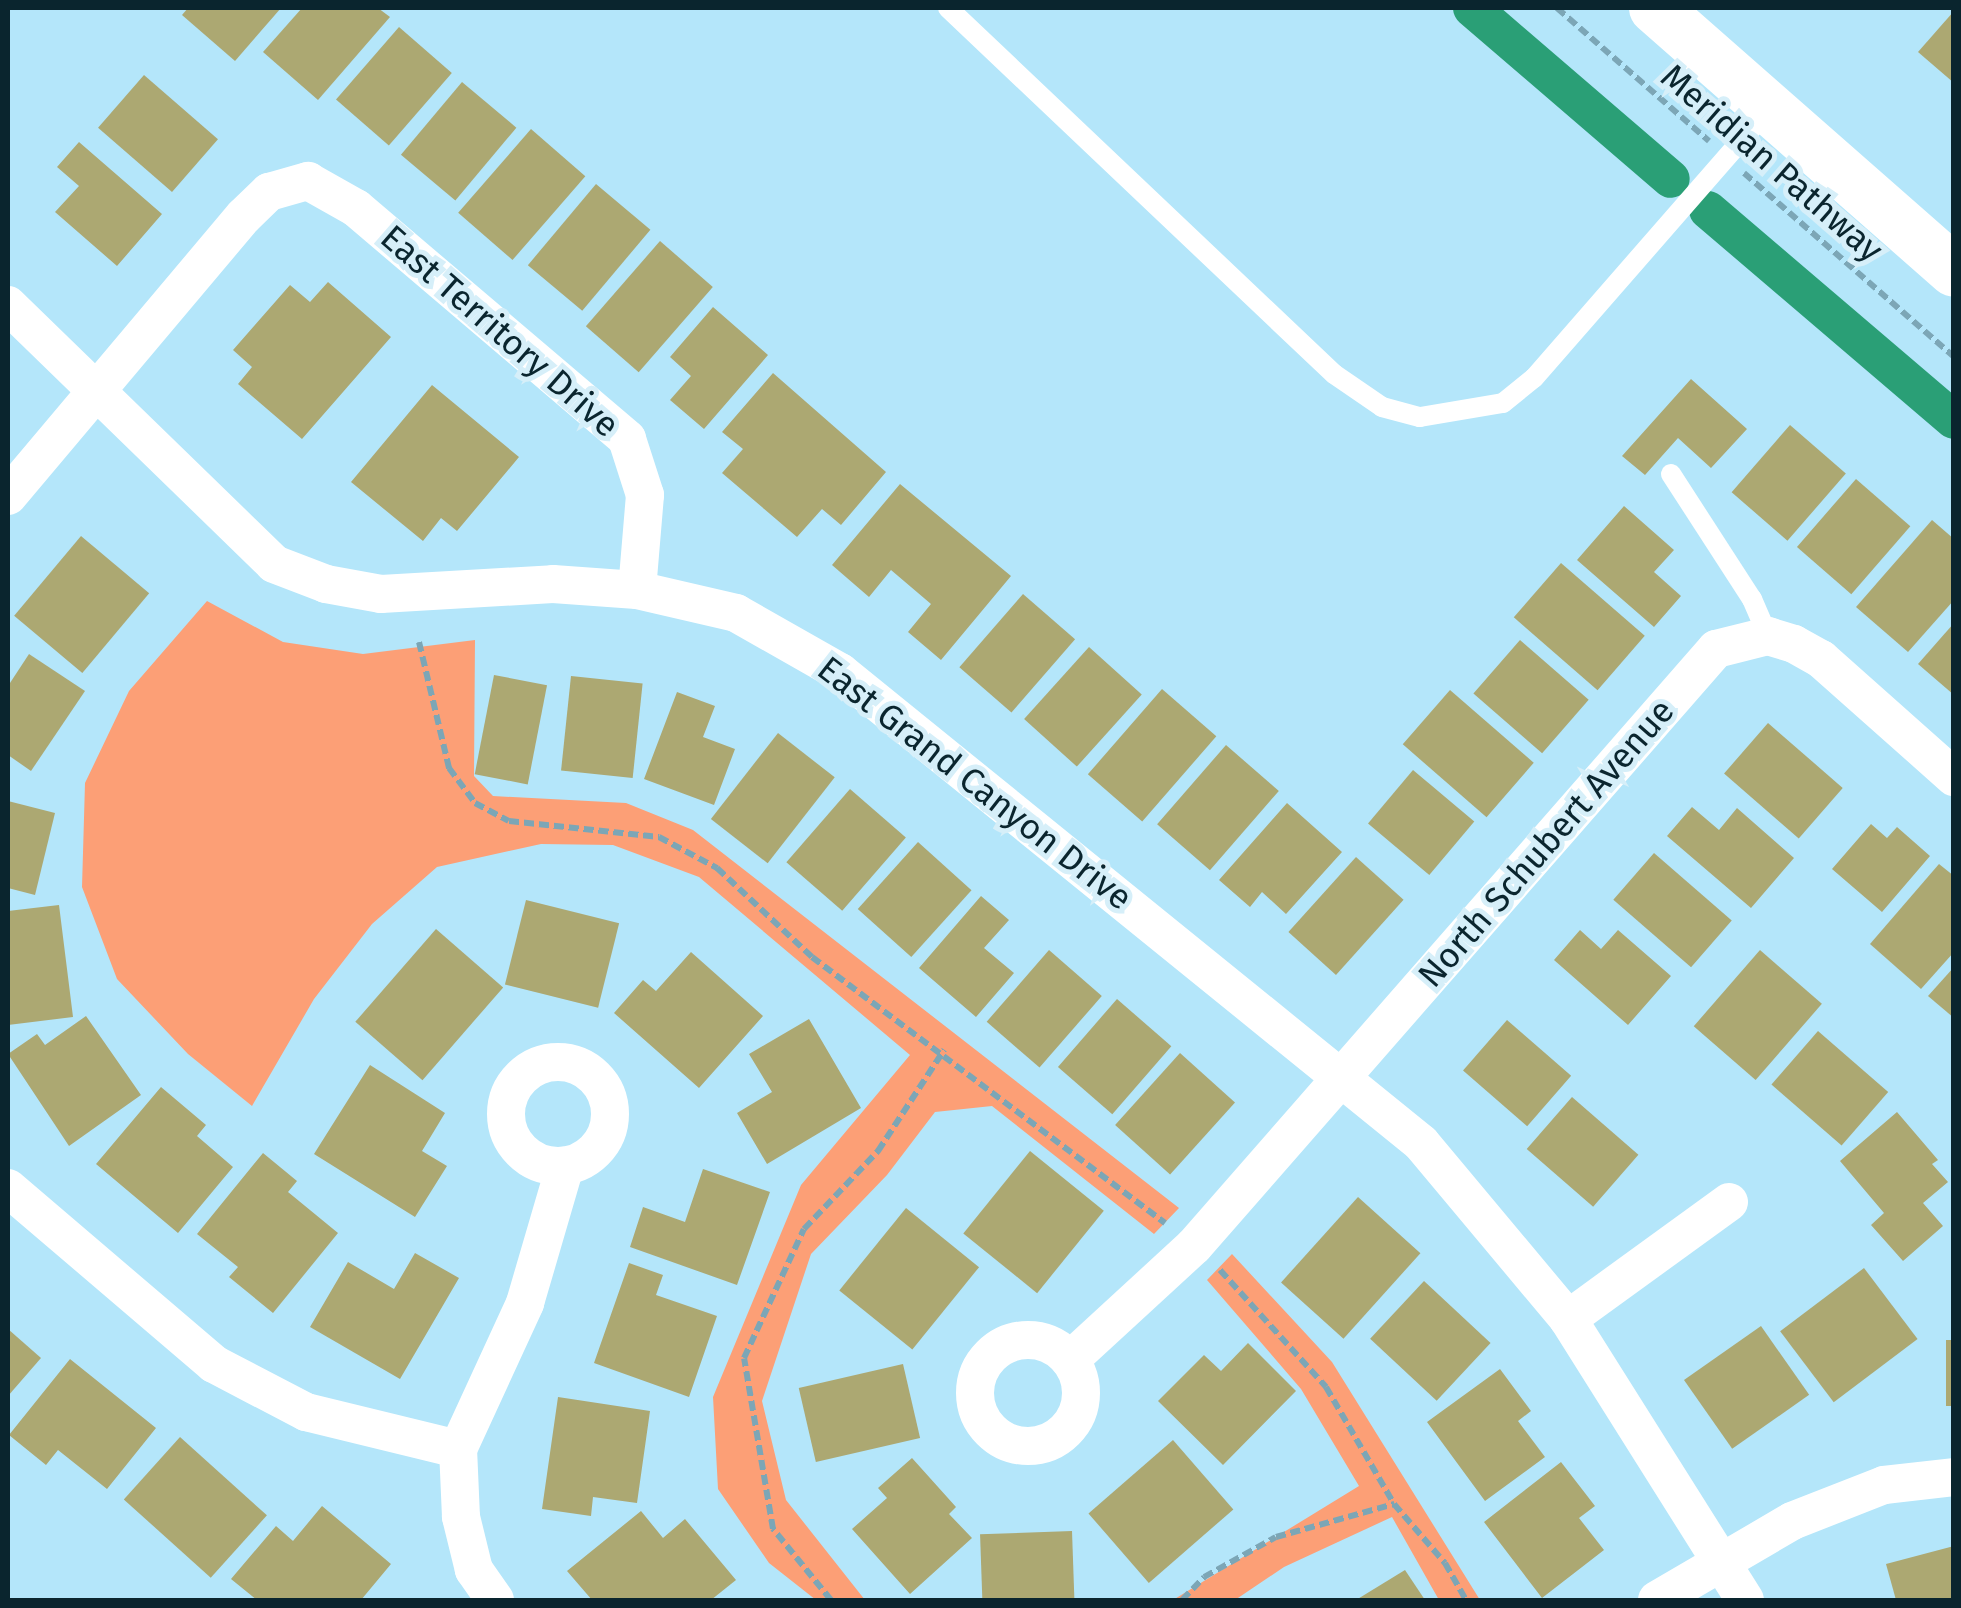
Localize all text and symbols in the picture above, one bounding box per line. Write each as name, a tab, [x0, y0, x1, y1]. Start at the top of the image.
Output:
street label: Meridian Pathway	[1652, 55, 1892, 271]
street label: East Territory Drive	[372, 216, 628, 446]
street label: East Grand Canyon Drive	[809, 647, 1141, 919]
street label: North Schubert Avenue	[1409, 690, 1683, 996]

